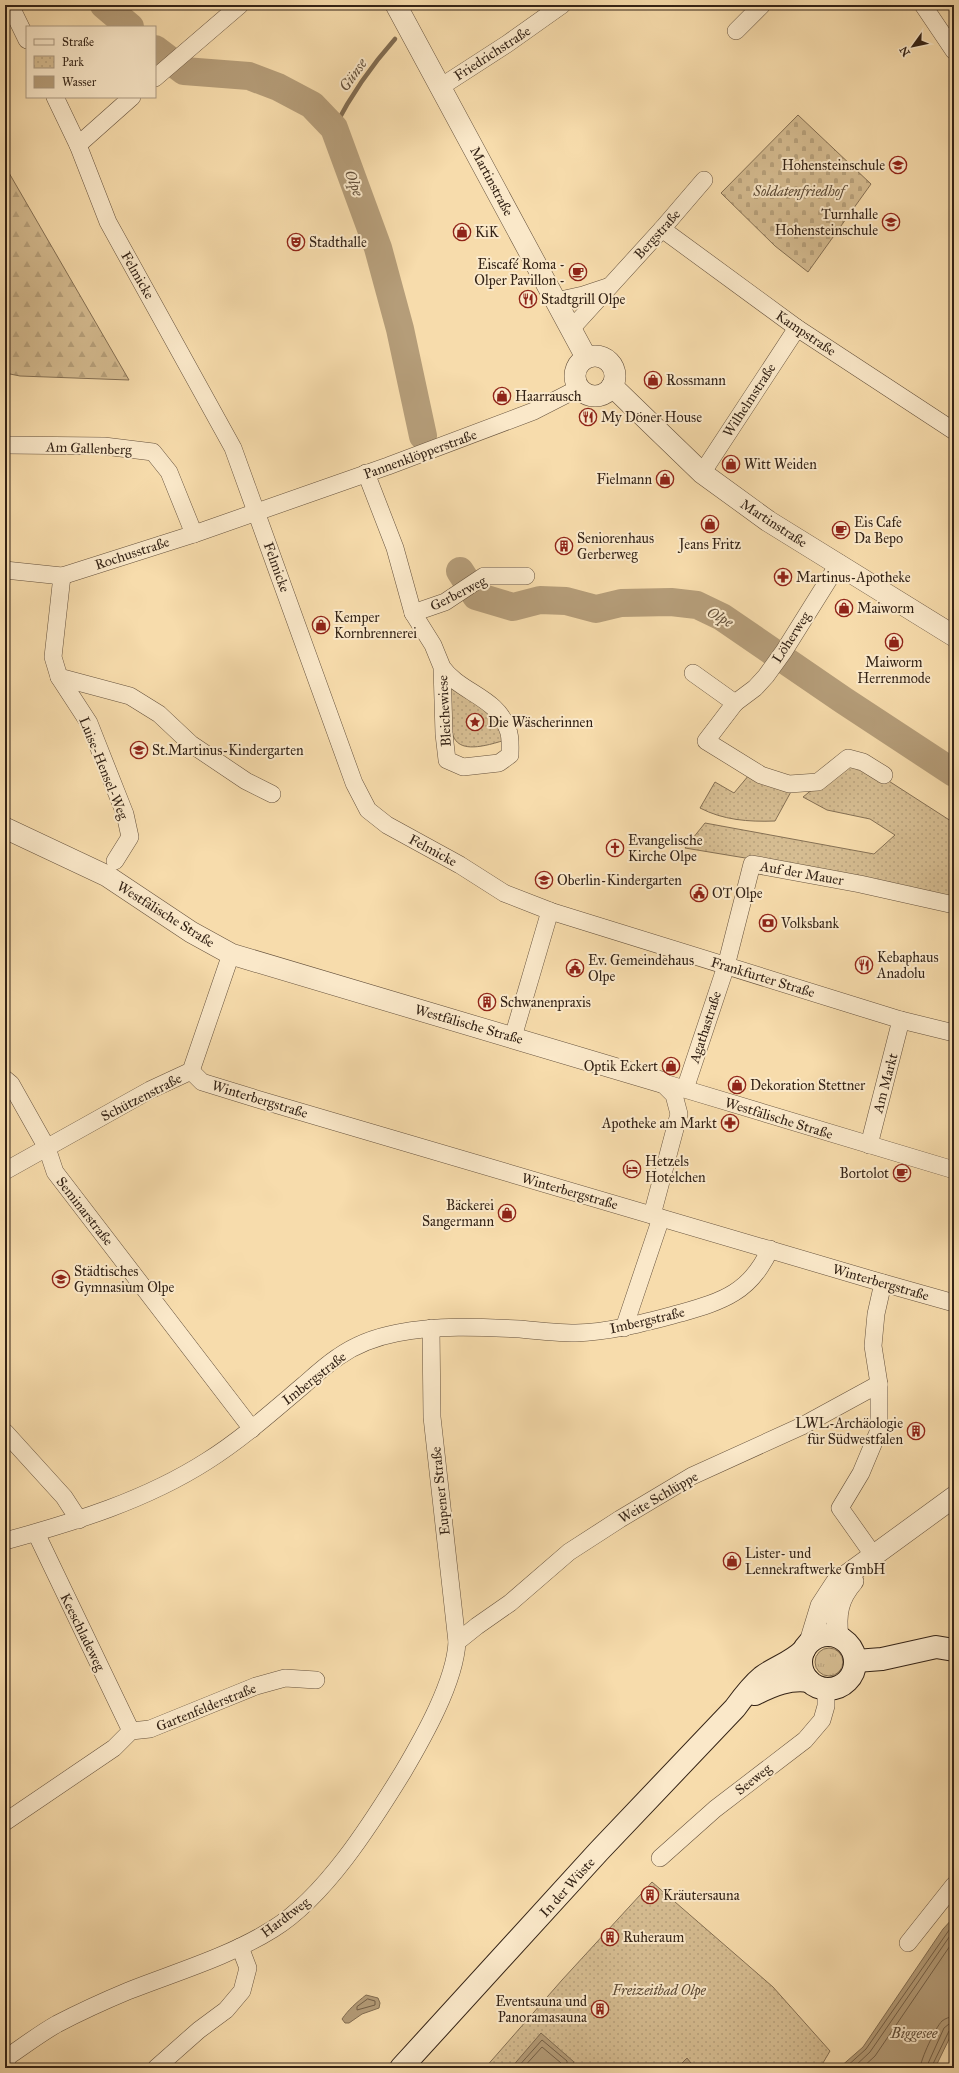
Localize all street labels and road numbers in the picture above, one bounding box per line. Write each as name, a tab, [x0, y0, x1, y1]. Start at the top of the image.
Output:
street label: Friedrichstraße	[451, 22, 534, 84]
street label: Martinstraße	[466, 144, 517, 219]
street label: Bergstraße	[631, 206, 684, 263]
street label: Felmicke	[117, 248, 158, 302]
street label: Kampstraße	[772, 307, 839, 360]
street label: Wilhelmstraße	[719, 360, 780, 440]
street label: Pannenklöpperstraße	[361, 426, 479, 483]
street label: Am Gallenberg	[45, 438, 133, 459]
street label: Martinstraße	[737, 496, 810, 551]
street label: Rochusstraße	[93, 533, 172, 574]
street label: Felmicke	[260, 540, 293, 595]
street label: Gerberweg	[427, 572, 490, 615]
street label: Löherweg	[769, 608, 815, 666]
street label: Bleichewiese	[434, 675, 455, 747]
street label: Luise-Hensel-Weg	[75, 714, 132, 822]
street label: Felmicke	[406, 831, 460, 870]
street label: Auf der Mauer	[758, 858, 846, 889]
street label: Westfälische Straße	[114, 878, 218, 951]
street label: Frankfurter Straße	[709, 954, 817, 1001]
street label: Agathastraße	[686, 989, 725, 1066]
street label: Westfälische Straße	[413, 1001, 525, 1048]
street label: Am Markt	[869, 1051, 902, 1116]
street label: Schützenstraße	[98, 1070, 185, 1125]
street label: Winterbergstraße	[210, 1077, 310, 1122]
street label: Westfälische Straße	[723, 1094, 835, 1143]
street label: Winterbergstraße	[520, 1170, 620, 1213]
street label: Seminarstraße	[52, 1174, 117, 1249]
street label: Winterbergstraße	[831, 1261, 931, 1304]
street label: Imbergstraße	[608, 1304, 686, 1337]
street label: Imbergstraße	[279, 1348, 350, 1409]
street label: Eupener Straße	[427, 1446, 454, 1536]
street label: Weite Schlüppe	[616, 1468, 701, 1527]
street label: Keeschladeweg	[56, 1591, 109, 1674]
street label: Gartenfelderstraße	[154, 1680, 259, 1735]
street label: Seeweg	[732, 1760, 775, 1799]
street label: In der Wüste	[536, 1854, 599, 1921]
street label: Hardtweg	[258, 1893, 313, 1941]

